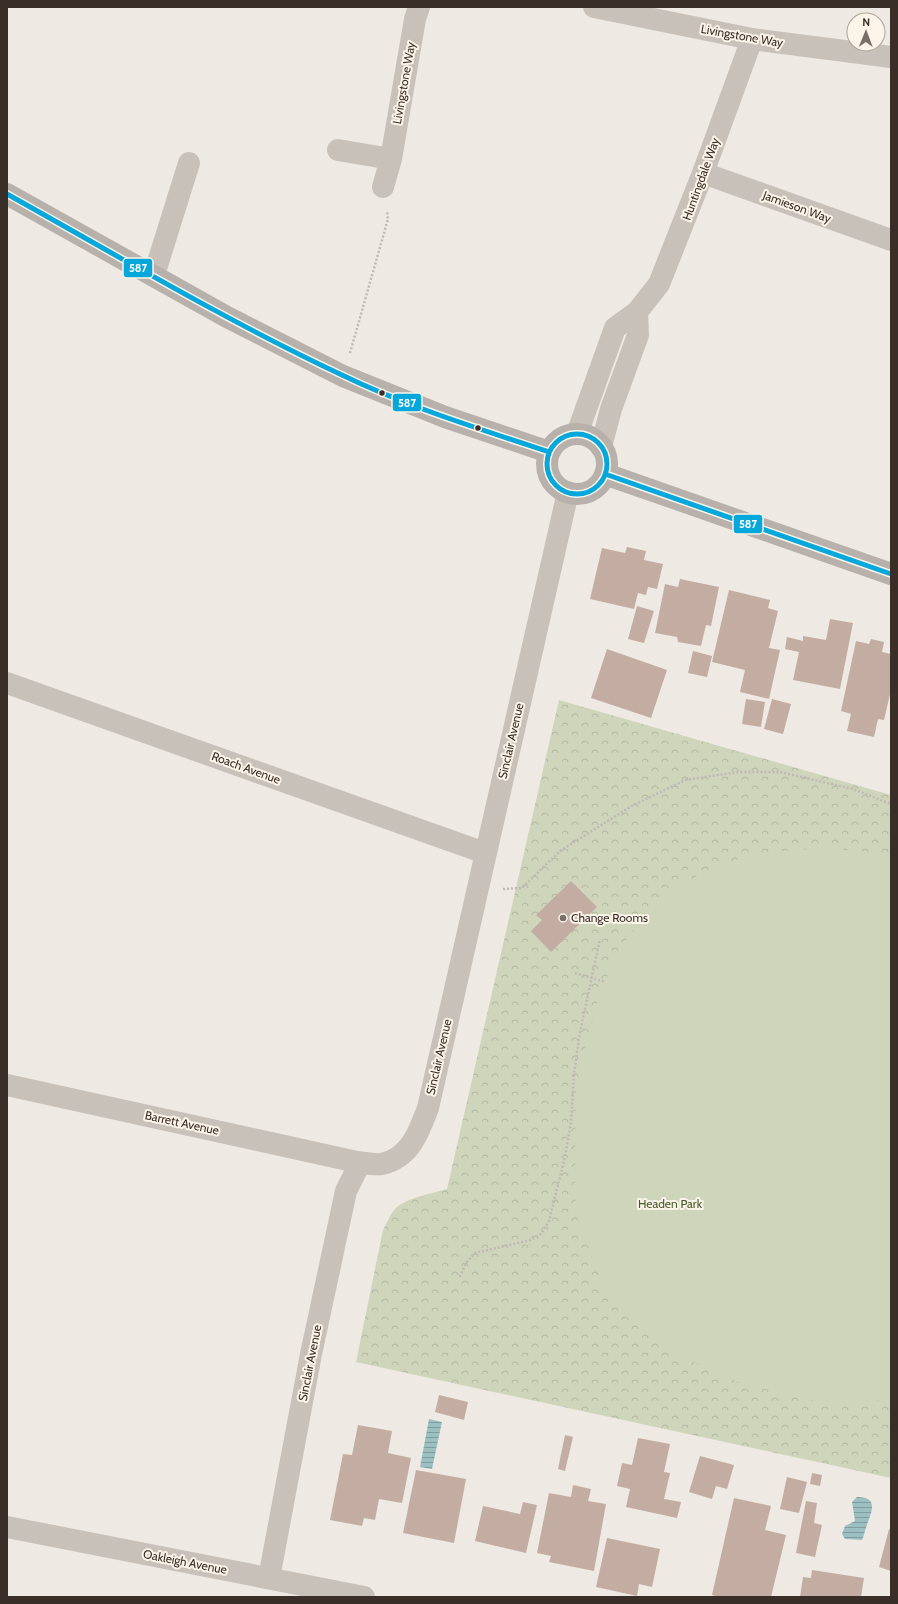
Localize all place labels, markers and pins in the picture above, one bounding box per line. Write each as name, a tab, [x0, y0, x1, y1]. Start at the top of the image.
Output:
unlabelled marker	[377, 388, 387, 398]
unlabelled marker	[473, 423, 483, 433]
place label: Change Rooms	[571, 910, 648, 925]
marker: Change Rooms	[558, 913, 568, 923]

